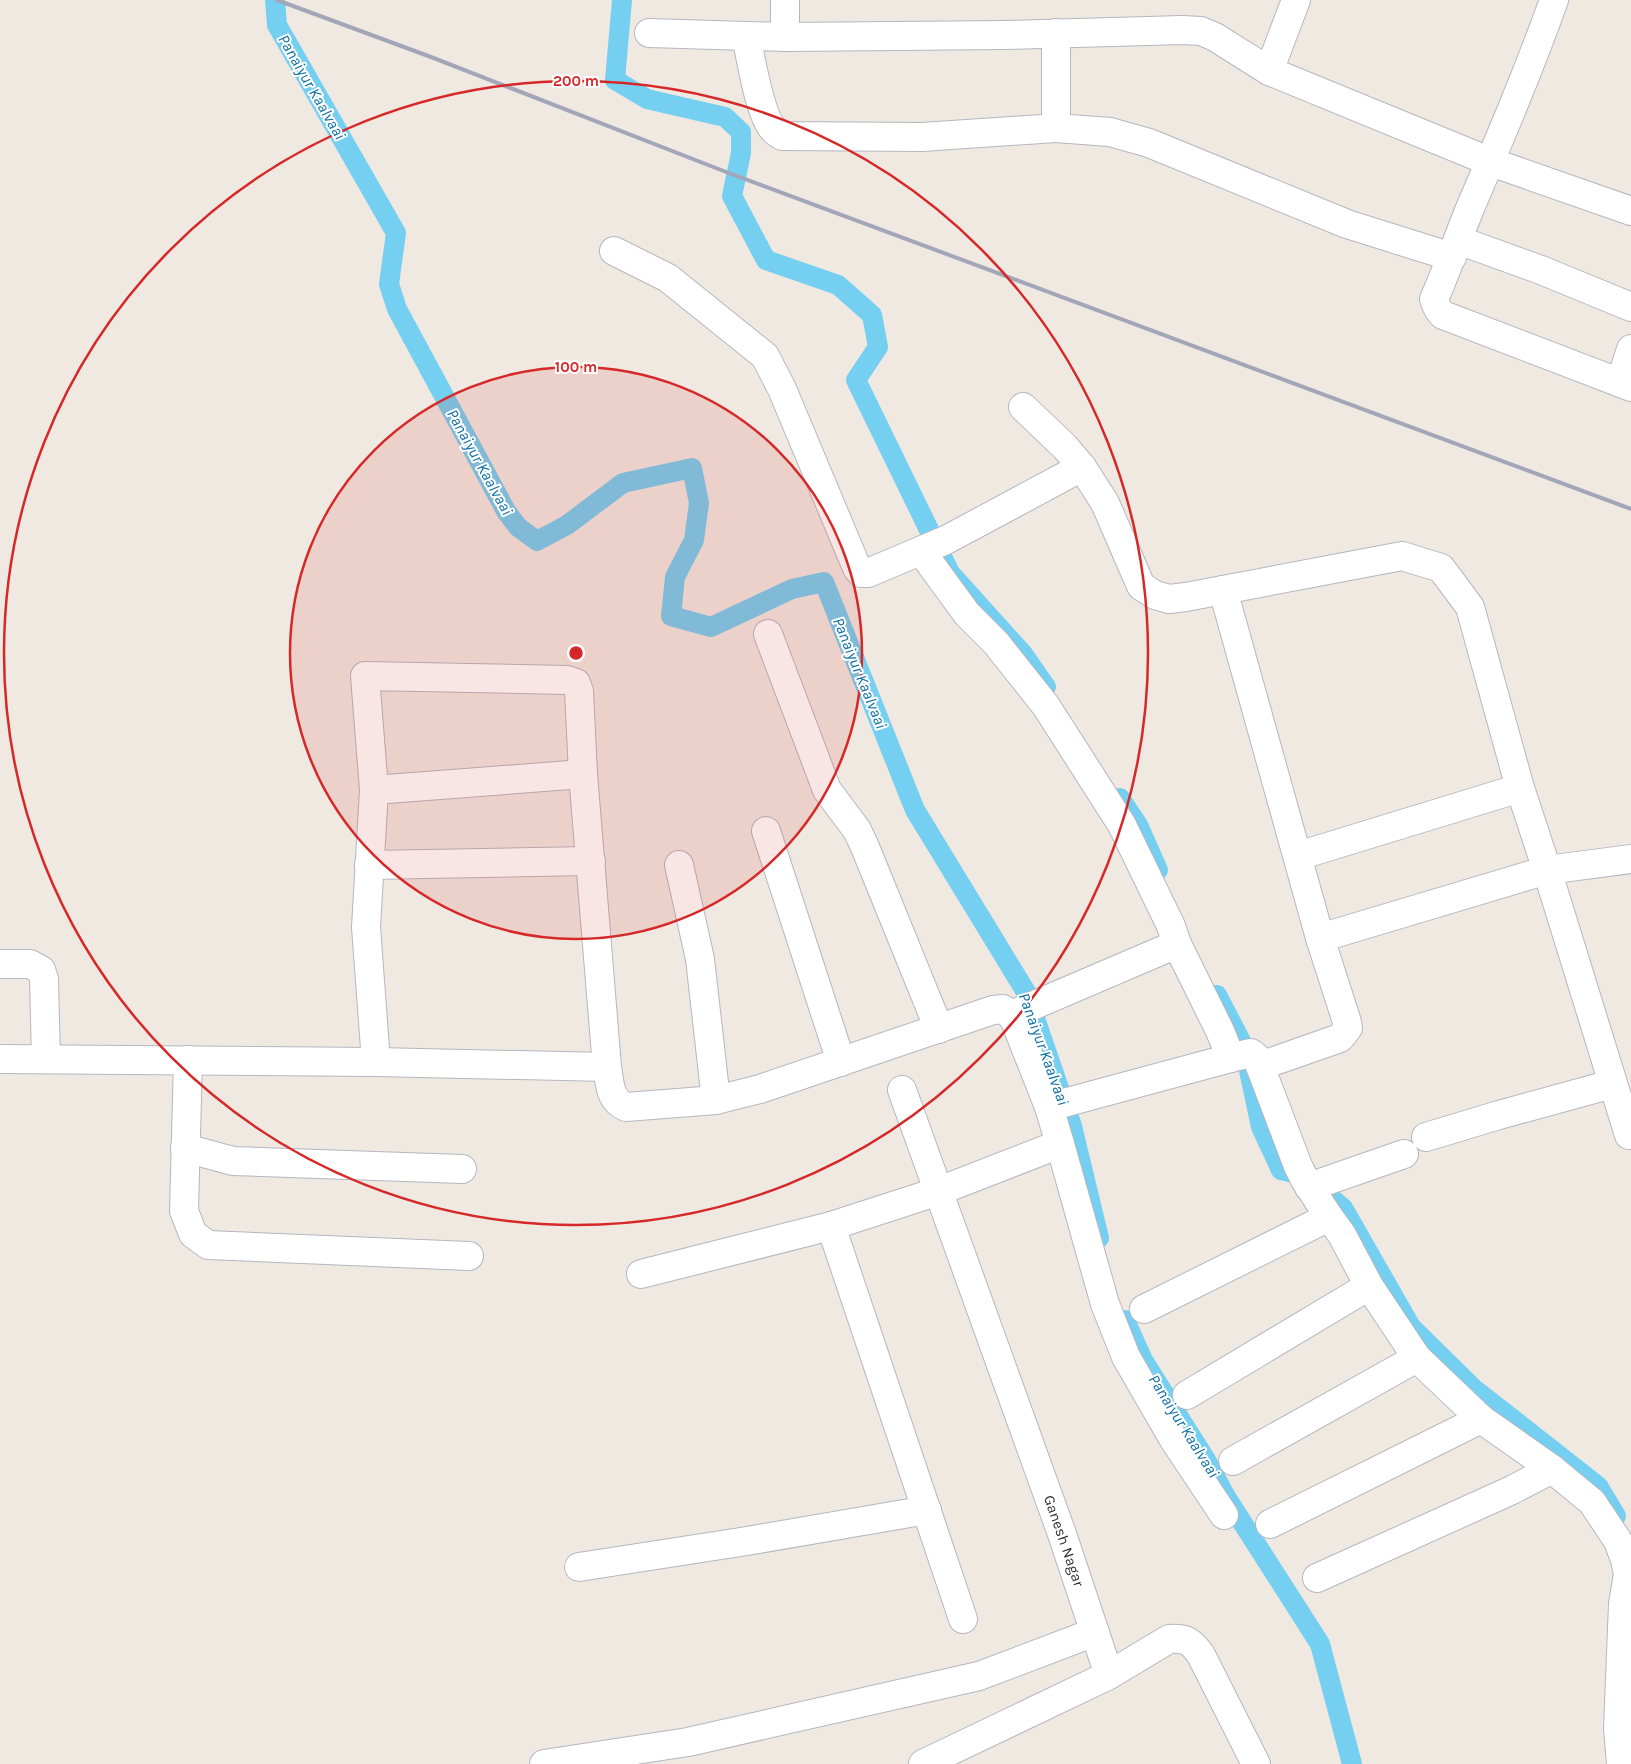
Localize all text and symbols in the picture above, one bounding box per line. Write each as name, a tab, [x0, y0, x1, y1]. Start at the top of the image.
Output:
water label: Panaiyur Kaalvaai	[274, 31, 350, 143]
text: 200 m	[553, 72, 599, 90]
text: 100 m	[555, 358, 597, 376]
water label: Panaiyur Kaalvaai	[443, 406, 517, 518]
water label: Panaiyur Kaalvaai	[829, 615, 891, 731]
centre of rings	[567, 644, 585, 662]
water label: Panaiyur Kaalvaai	[1015, 990, 1073, 1108]
water label: Panaiyur Kaalvaai	[1145, 1371, 1223, 1481]
street label: Ganesh Nagar	[1040, 1493, 1088, 1590]

